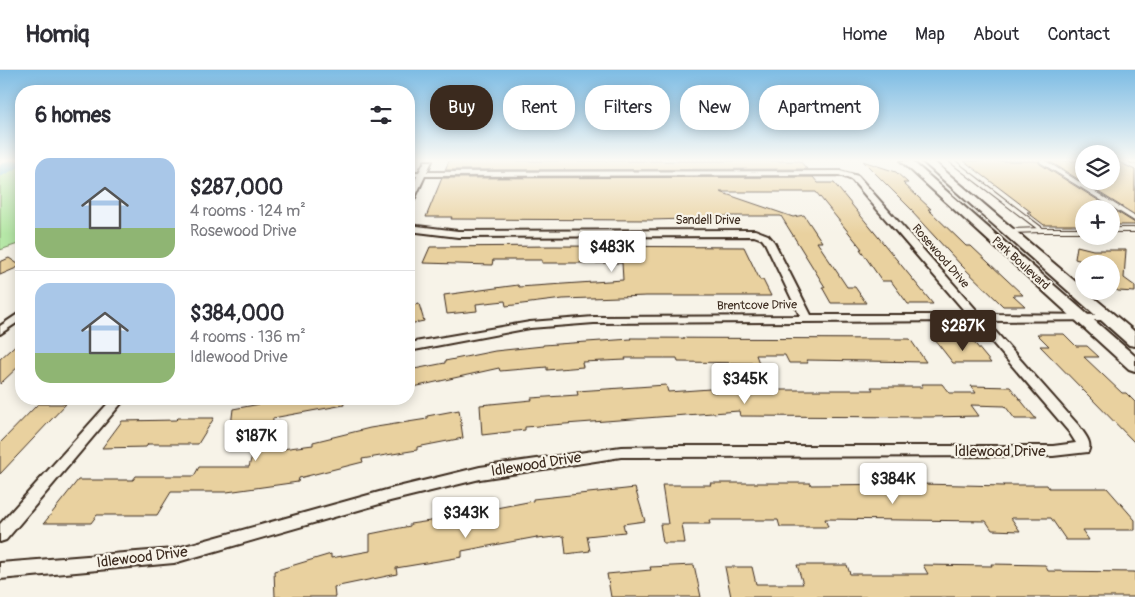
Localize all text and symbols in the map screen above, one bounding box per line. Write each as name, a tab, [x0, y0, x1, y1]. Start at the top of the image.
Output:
text: Homiq	[25, 20, 89, 49]
text: Home	[842, 23, 887, 46]
text: Map	[915, 23, 945, 46]
text: About	[973, 23, 1019, 46]
text: Contact	[1047, 23, 1110, 46]
chip: Buy	[430, 85, 493, 130]
chip: Rent	[503, 85, 575, 130]
chip: Filters	[585, 85, 670, 130]
chip: New	[680, 85, 749, 130]
chip: Apartment	[759, 85, 879, 130]
icon: filters	[367, 101, 395, 129]
text: 6 homes	[35, 102, 111, 129]
map controls	[1075, 145, 1120, 300]
button: layers	[1075, 145, 1120, 190]
text: $287,000	[190, 174, 283, 201]
icon: home	[75, 178, 135, 238]
button: +	[1075, 200, 1120, 245]
text: 4 rooms · 124 m²	[190, 201, 306, 221]
street label: Sandell Drive	[676, 213, 741, 228]
text: Rosewood Drive	[190, 221, 296, 241]
street label: Rosewood Drive	[909, 221, 973, 291]
pin: $483K	[577, 230, 647, 273]
street label: Park Boulevard	[989, 234, 1053, 293]
text: $483K	[590, 237, 634, 257]
button: −	[1075, 255, 1120, 300]
street label: Brentcove Drive	[717, 297, 797, 314]
text: $384,000	[190, 300, 284, 327]
icon: home	[75, 303, 135, 363]
pin: $287K	[928, 310, 998, 352]
text: $287K	[941, 316, 985, 336]
text: 4 rooms · 136 m²	[190, 327, 306, 347]
text: Idlewood Drive	[190, 347, 288, 367]
pin: $345K	[710, 362, 780, 405]
text: $345K	[722, 369, 768, 389]
pin: $187K	[221, 420, 291, 462]
text: $187K	[235, 426, 277, 446]
street label: Idlewood Drive	[954, 442, 1046, 461]
street label: Idlewood Drive	[489, 448, 583, 481]
pin: $384K	[858, 462, 928, 505]
text: $384K	[871, 469, 915, 489]
pin: $343K	[431, 496, 501, 539]
text: $343K	[443, 503, 489, 523]
street label: Idlewood Drive	[96, 542, 189, 572]

